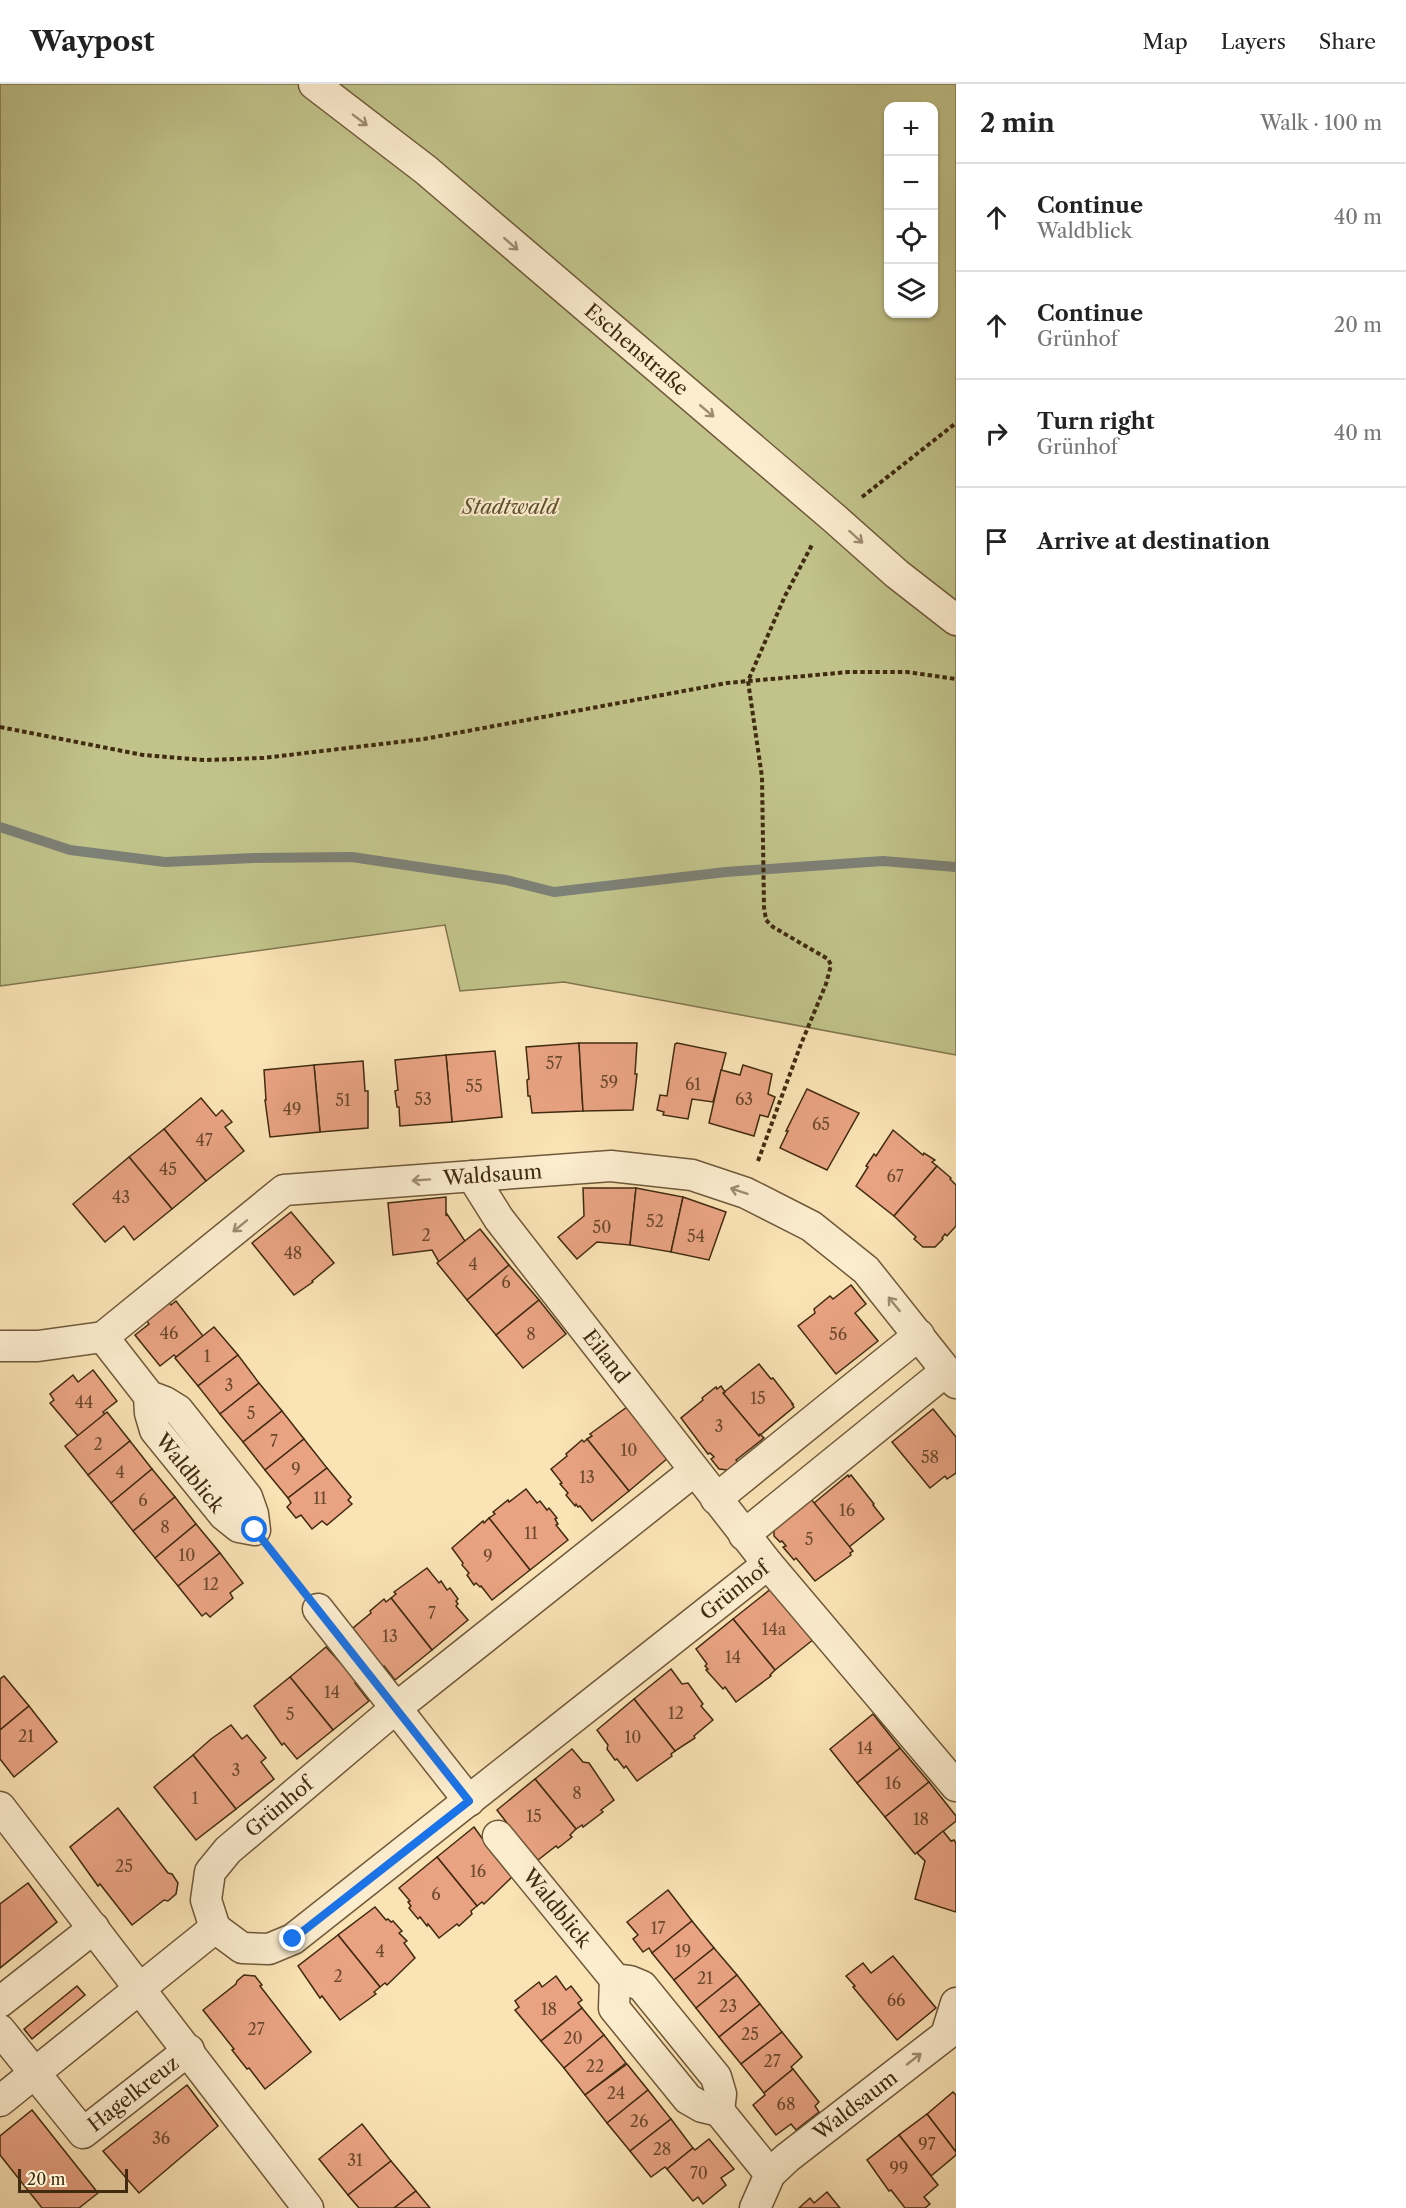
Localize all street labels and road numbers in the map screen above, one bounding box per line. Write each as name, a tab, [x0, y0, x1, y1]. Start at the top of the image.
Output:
street label: Eschenstraße	[580, 299, 693, 401]
street label: Waldsaum	[441, 1159, 543, 1190]
street label: Eiland	[578, 1325, 634, 1388]
street label: Waldblick	[150, 1428, 230, 1519]
street label: Grünhof	[695, 1554, 776, 1625]
street label: Grünhof	[240, 1770, 320, 1842]
street label: Waldblick	[517, 1863, 597, 1953]
street label: Hagelkreuz	[83, 2051, 183, 2137]
street label: Waldsaum	[808, 2065, 902, 2145]

